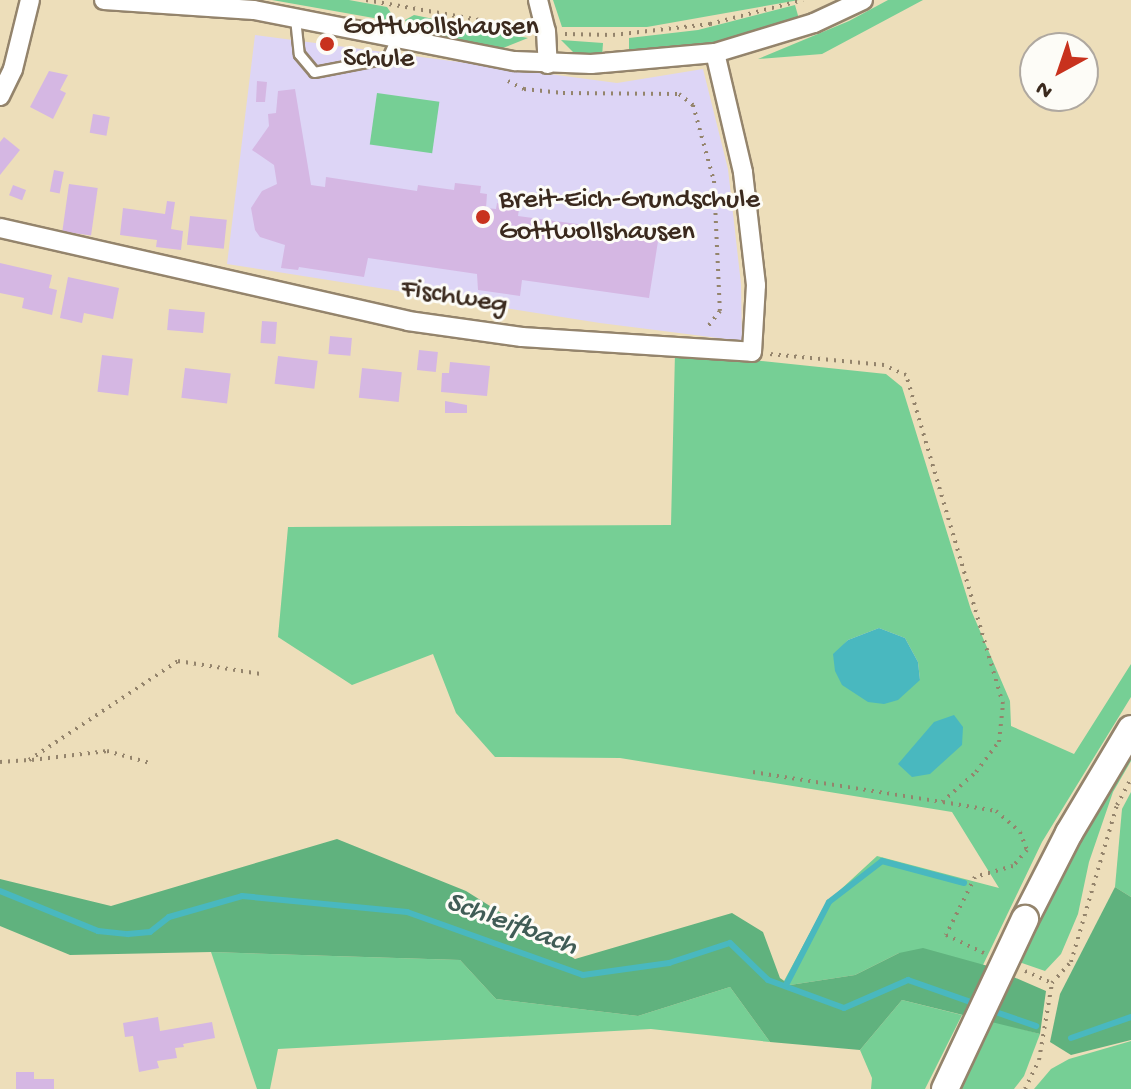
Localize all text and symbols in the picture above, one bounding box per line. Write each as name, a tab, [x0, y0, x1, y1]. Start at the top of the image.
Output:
place label: Gottwollshausen Schule	[343, 11, 539, 77]
north arrow	[1019, 32, 1099, 112]
marker: Gottwollshausen Schule	[318, 35, 336, 53]
text: N	[1031, 74, 1059, 103]
place label: Breit-Eich-Grundschule Gottwollshausen	[499, 184, 760, 250]
marker: Breit-Eich-Grundschule Gottwollshausen	[474, 208, 492, 226]
street label: Fischweg	[398, 273, 510, 323]
water label: Schleifbach	[441, 886, 581, 966]

